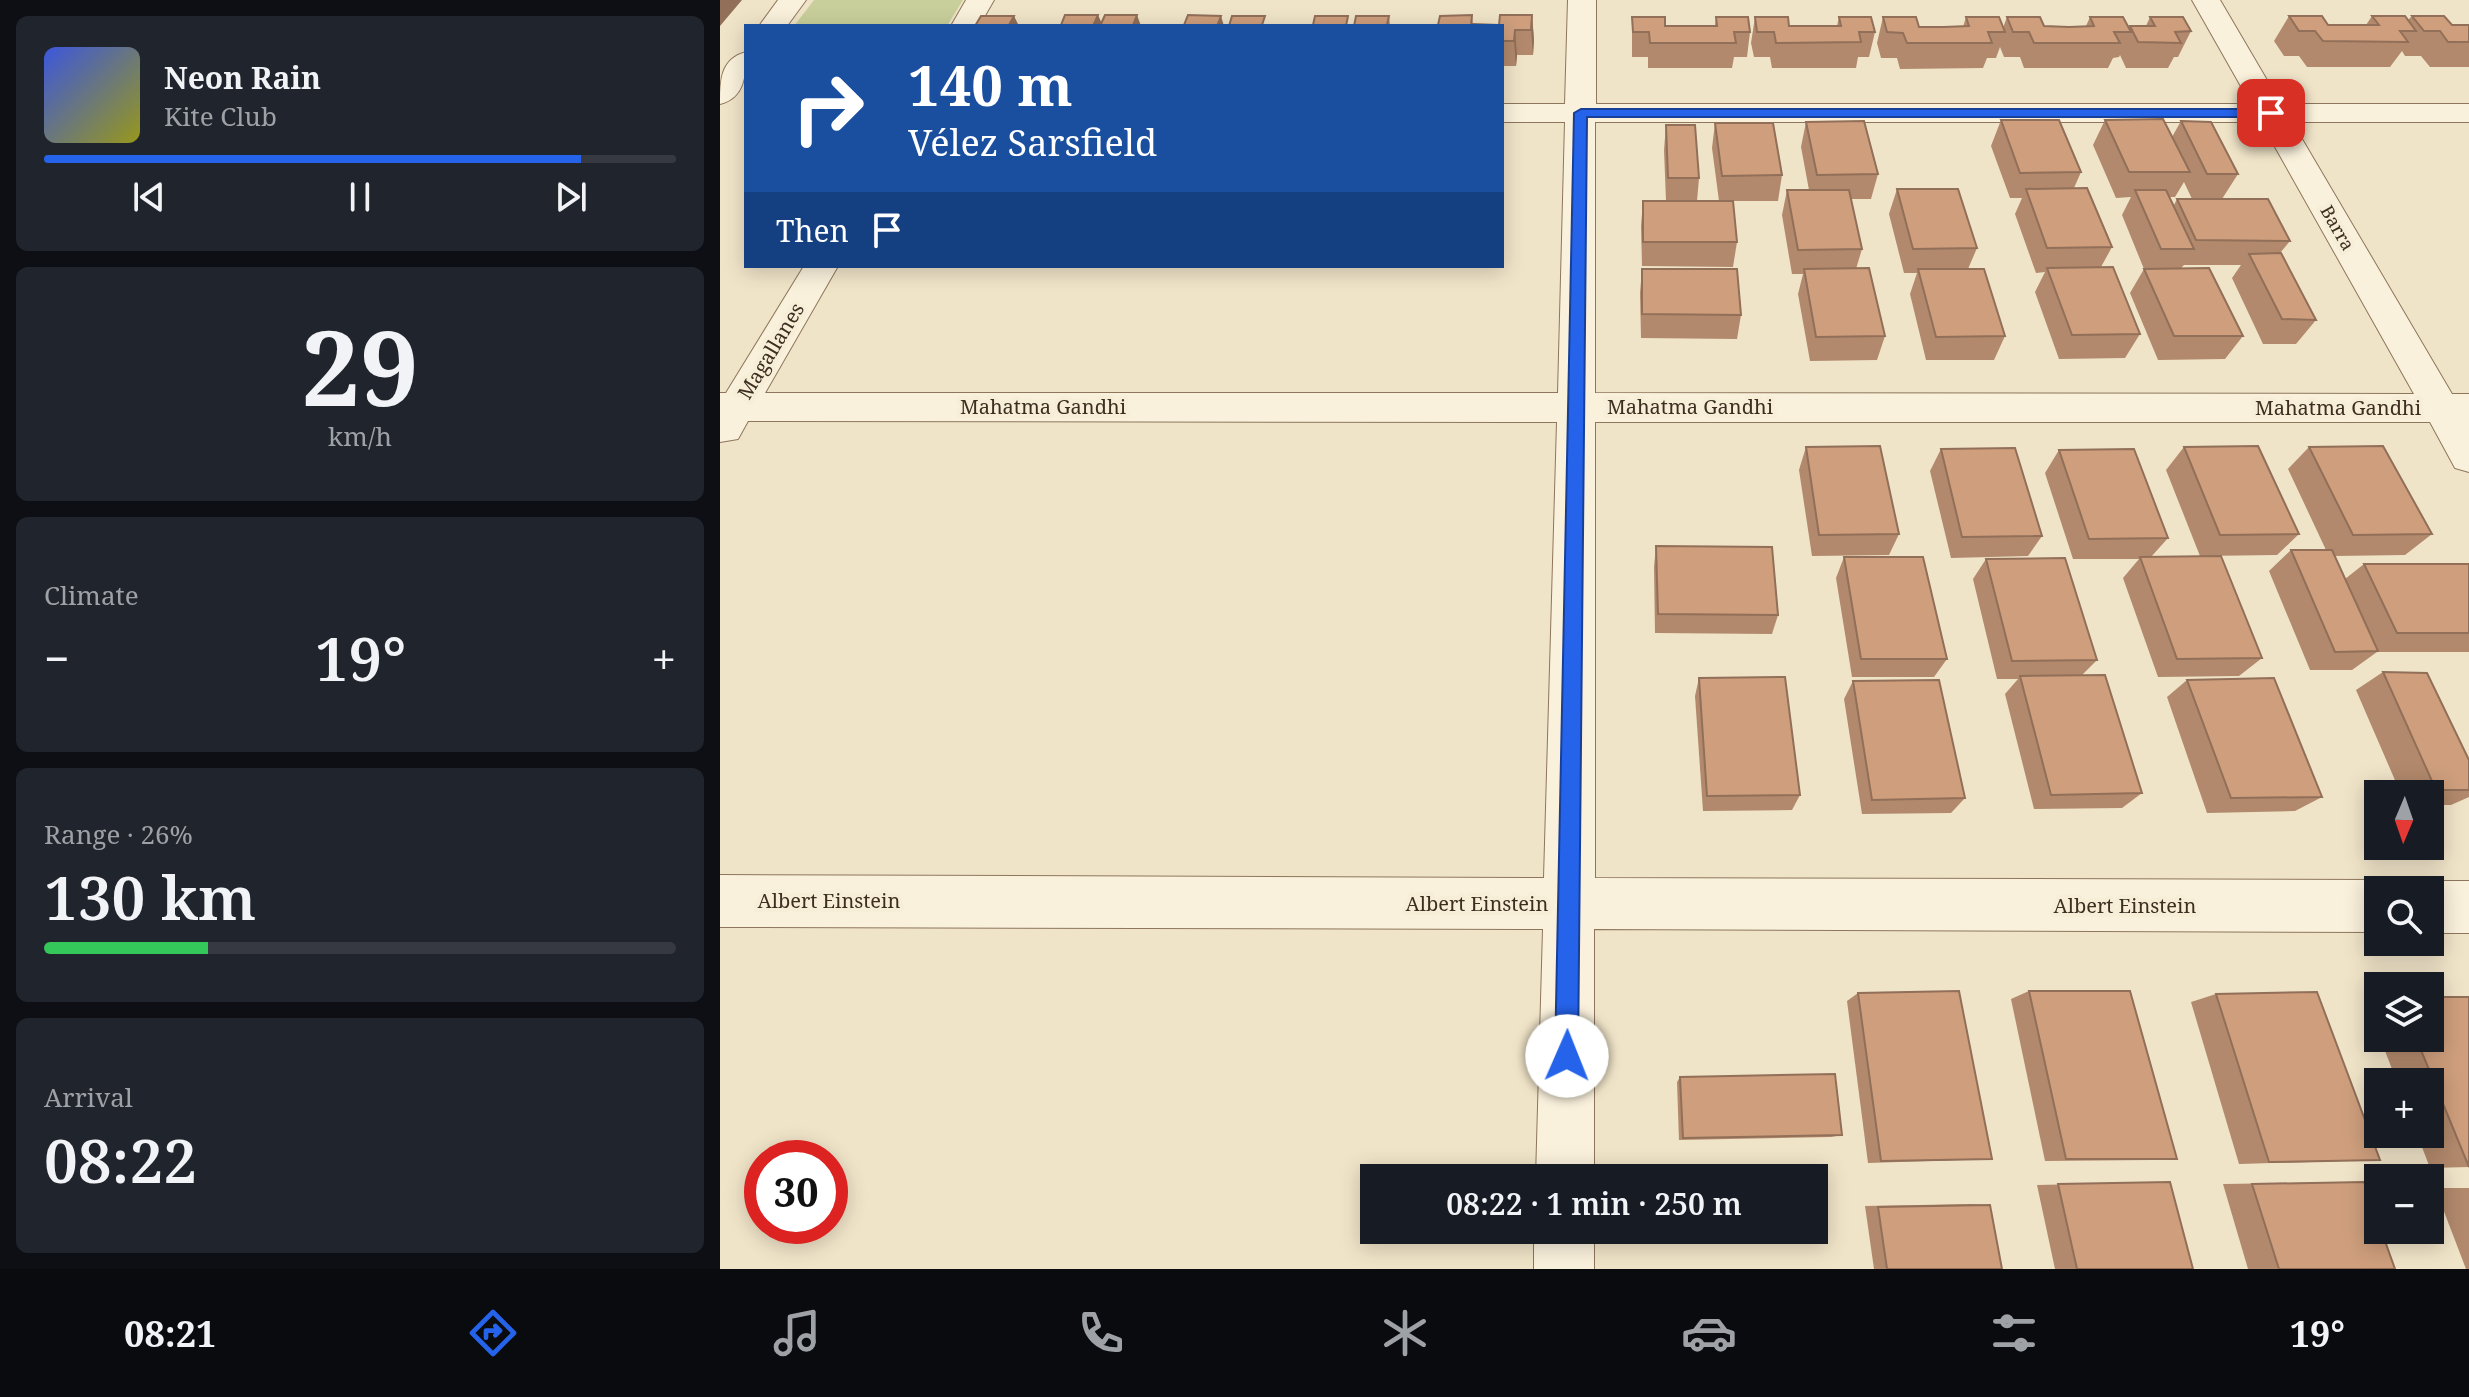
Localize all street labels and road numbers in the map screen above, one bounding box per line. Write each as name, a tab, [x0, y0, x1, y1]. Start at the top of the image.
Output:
street label: Barra	[2315, 200, 2360, 255]
street label: Magallanes	[731, 297, 810, 404]
street label: Mahatma Gandhi	[960, 393, 1127, 420]
street label: Mahatma Gandhi	[1607, 393, 1774, 420]
street label: Mahatma Gandhi	[2255, 394, 2422, 421]
street label: Albert Einstein	[758, 887, 900, 914]
street label: Albert Einstein	[1406, 890, 1548, 917]
street label: Albert Einstein	[2054, 892, 2196, 919]

